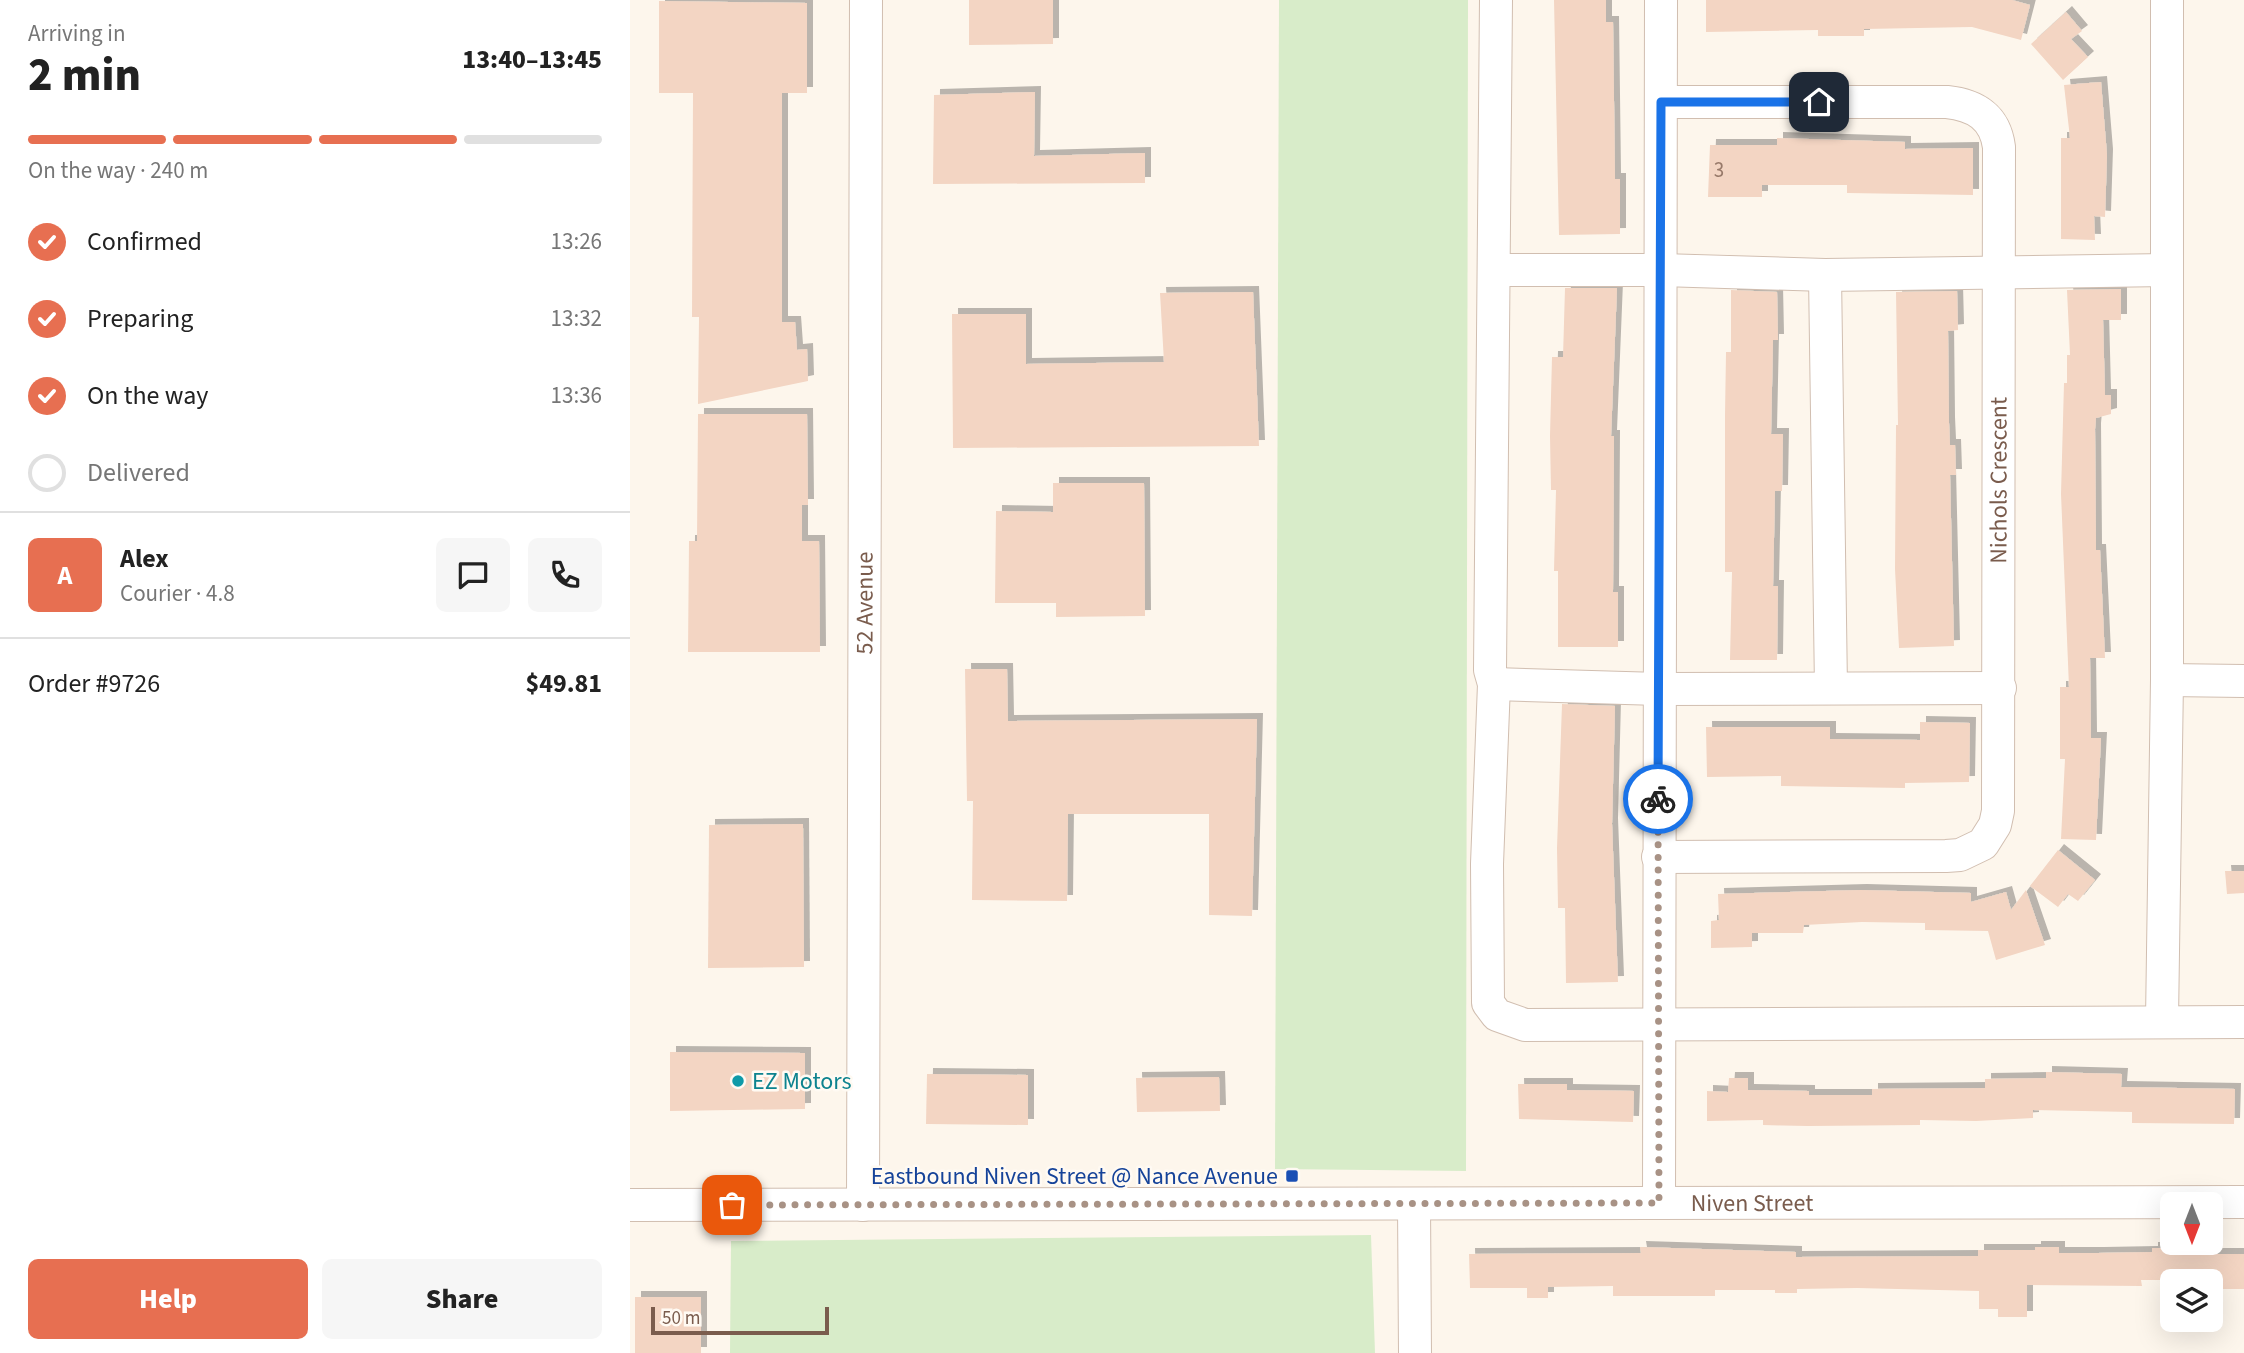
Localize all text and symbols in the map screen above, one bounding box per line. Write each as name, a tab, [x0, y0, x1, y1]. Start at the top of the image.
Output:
text: Arriving in	[28, 17, 126, 50]
text: 13:40–13:45	[462, 41, 602, 78]
text: 2 min	[28, 43, 141, 108]
pin	[1789, 72, 1849, 132]
icon: home	[1800, 83, 1838, 121]
text: On the way · 240 m	[28, 154, 208, 187]
house number: 3	[1714, 155, 1724, 185]
icon: check	[28, 223, 66, 261]
text: Confirmed	[87, 223, 202, 260]
text: 13:26	[551, 225, 602, 258]
icon: check	[28, 300, 66, 338]
text: Preparing	[87, 300, 193, 337]
text: 13:32	[551, 302, 602, 335]
icon: check	[28, 377, 66, 415]
text: On the way	[87, 377, 208, 414]
text: 13:36	[551, 379, 602, 412]
street label: Nichols Crescent	[1981, 397, 2017, 564]
text: Delivered	[87, 454, 190, 491]
button: chat	[436, 538, 510, 612]
button: phone	[528, 538, 602, 612]
text: Alex	[120, 540, 169, 577]
street label: 52 Avenue	[847, 552, 883, 654]
text: A	[58, 557, 72, 594]
text: Courier · 4.8	[120, 577, 235, 610]
text: Order #9726	[28, 665, 160, 702]
text: $49.81	[526, 665, 602, 702]
courier	[1623, 764, 1693, 834]
icon: bike	[1639, 780, 1677, 818]
place label: EZ Motors	[752, 1064, 852, 1099]
marker: EZ Motors	[730, 1073, 746, 1089]
place label: Eastbound Niven Street @ Nance Avenue	[871, 1159, 1278, 1194]
marker: Eastbound Niven Street @ Nance Avenue	[1284, 1168, 1300, 1184]
pin	[702, 1175, 762, 1235]
icon: bag	[713, 1186, 751, 1224]
street label: Niven Street	[1691, 1186, 1813, 1221]
north arrow	[2160, 1192, 2222, 1255]
map controls	[2160, 1192, 2223, 1332]
button: Help	[28, 1259, 308, 1339]
button: Share	[322, 1259, 602, 1339]
button: layers	[2160, 1269, 2223, 1332]
scale bar	[651, 1304, 830, 1336]
text: 50 m	[662, 1305, 700, 1332]

